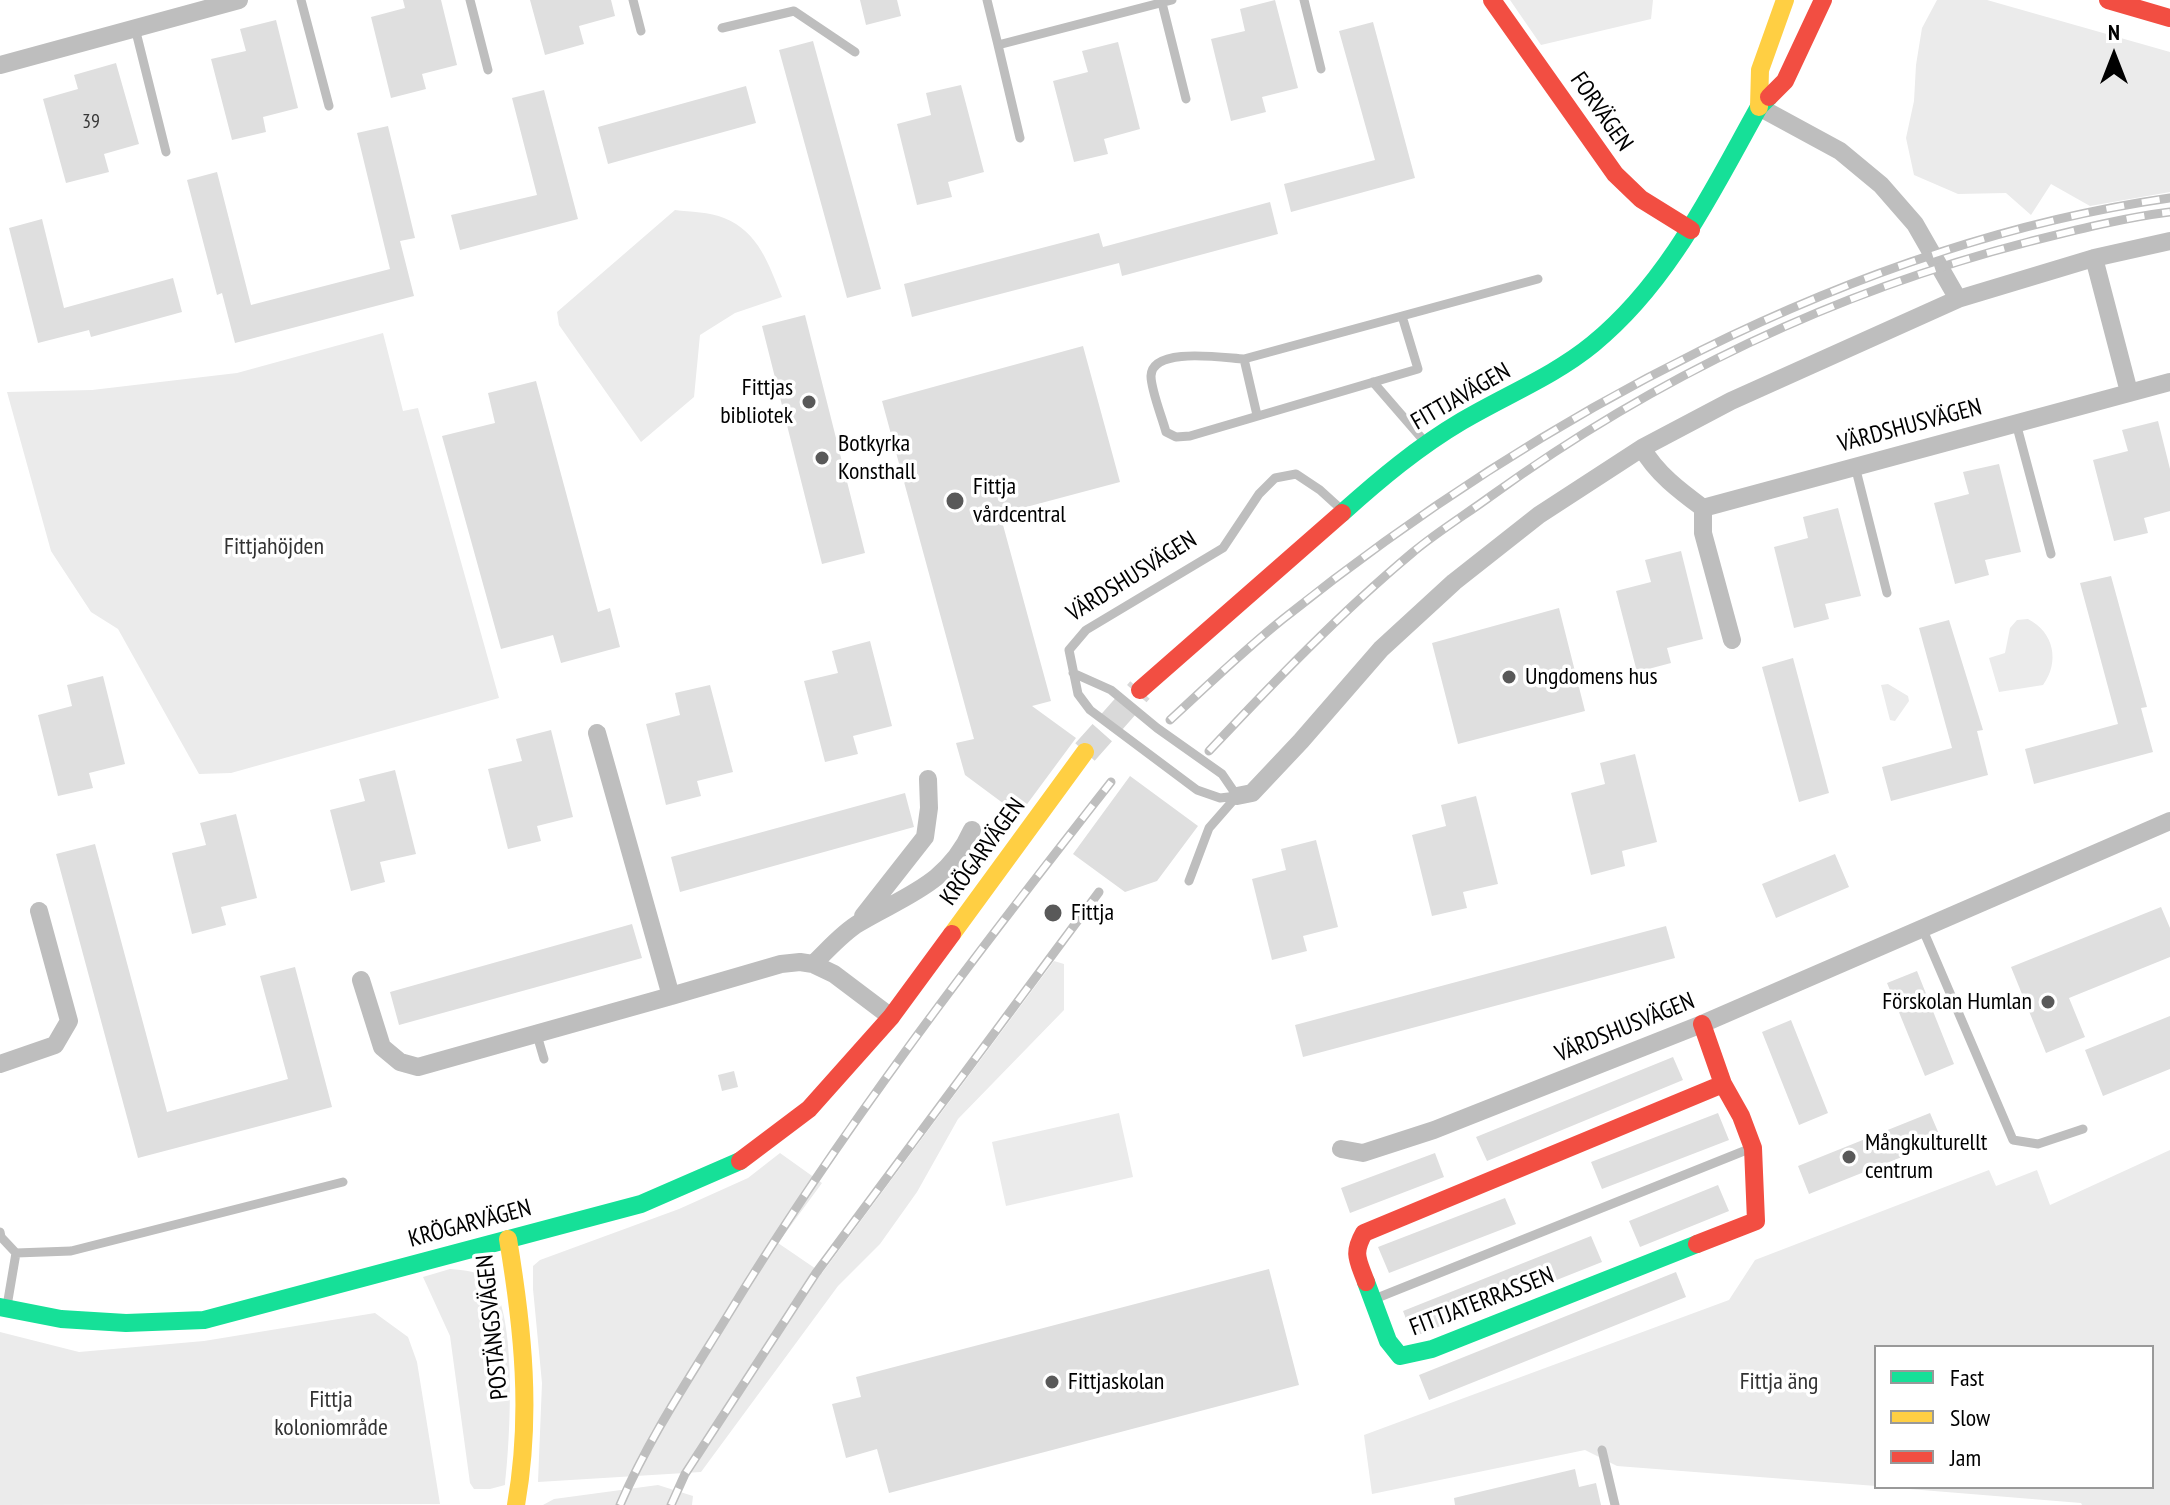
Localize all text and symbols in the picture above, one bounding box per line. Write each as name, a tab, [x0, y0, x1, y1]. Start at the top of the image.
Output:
north arrow	[2074, 16, 2154, 96]
text: N	[2108, 18, 2120, 46]
street label: FORVÄGEN	[1563, 67, 1639, 157]
house number: 39	[82, 110, 100, 134]
street label: FITTJAVÄGEN	[1406, 357, 1516, 437]
place label: Fittjas bibliotek	[720, 374, 793, 430]
marker: Fittjas bibliotek	[800, 393, 818, 411]
street label: VÄRDSHUSVÄGEN	[1835, 393, 1985, 459]
place label: Botkyrka Konsthall	[838, 430, 916, 486]
marker: Botkyrka Konsthall	[813, 449, 831, 467]
place label: Fittja vårdcentral	[973, 473, 1066, 529]
marker: Fittja vårdcentral	[944, 490, 966, 512]
street label: VÄRDSHUSVÄGEN	[1062, 526, 1202, 628]
park label: Fittjahöjden	[224, 533, 324, 561]
place label: Ungdomens hus	[1525, 663, 1658, 691]
marker: Ungdomens hus	[1500, 668, 1518, 686]
street label: KRÖGARVÄGEN	[934, 793, 1032, 911]
place label: Fittja	[1071, 899, 1114, 927]
marker: Fittja	[1042, 902, 1064, 924]
street label: VÄRDSHUSVÄGEN	[1551, 987, 1699, 1069]
place label: Förskolan Humlan	[1882, 988, 2032, 1016]
marker: Förskolan Humlan	[2039, 993, 2057, 1011]
place label: Mångkulturellt centrum	[1865, 1129, 1987, 1185]
marker: Mångkulturellt centrum	[1840, 1148, 1858, 1166]
street label: KRÖGARVÄGEN	[406, 1194, 534, 1254]
street label: POSTÄNGSVÄGEN	[471, 1253, 515, 1401]
street label: FITTJATERRASSEN	[1406, 1261, 1558, 1343]
legend	[1874, 1345, 2154, 1489]
text: Fast	[1950, 1362, 1984, 1393]
place label: Fittjaskolan	[1068, 1368, 1164, 1396]
park label: Fittja äng	[1740, 1368, 1818, 1396]
marker: Fittjaskolan	[1043, 1373, 1061, 1391]
park label: Fittja koloniområde	[274, 1386, 388, 1442]
text: Slow	[1950, 1402, 1990, 1433]
text: Jam	[1950, 1442, 1981, 1473]

